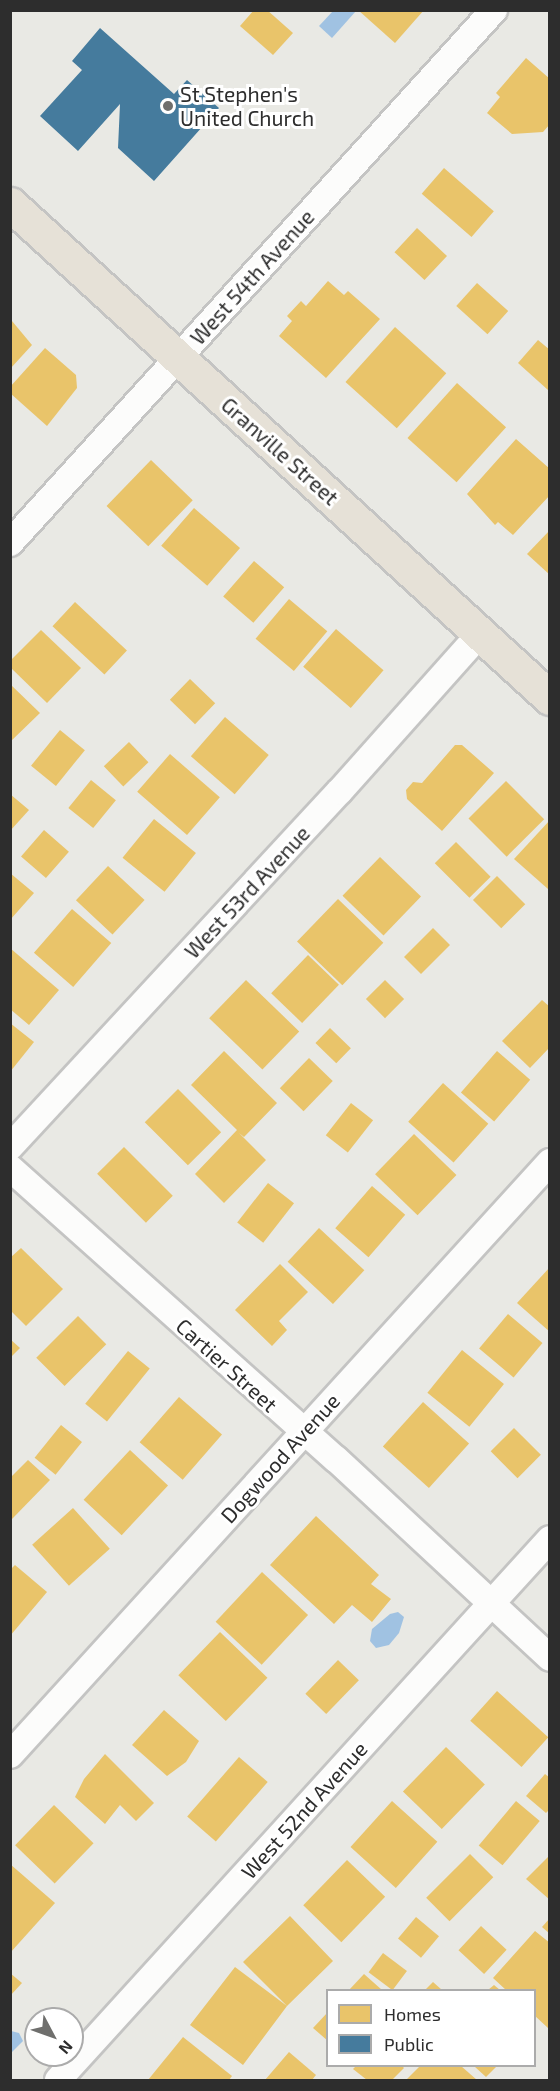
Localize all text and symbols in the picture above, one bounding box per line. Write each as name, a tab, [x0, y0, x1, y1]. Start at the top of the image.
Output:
place label: St Stephen's United Church	[180, 81, 314, 131]
marker: St Stephen's United Church	[161, 99, 175, 113]
street label: West 54th Avenue	[185, 204, 319, 350]
street label: Granville Street	[216, 392, 344, 510]
street label: West 53rd Avenue	[179, 820, 315, 964]
street label: Cartier Street	[171, 1313, 283, 1417]
street label: Dogwood Avenue	[215, 1388, 345, 1528]
street label: West 52nd Avenue	[236, 1736, 372, 1884]
legend	[326, 1989, 536, 2067]
text: Homes	[384, 2003, 441, 2025]
north arrow	[24, 2007, 84, 2067]
text: Public	[384, 2033, 434, 2055]
text: N	[55, 2037, 77, 2058]

